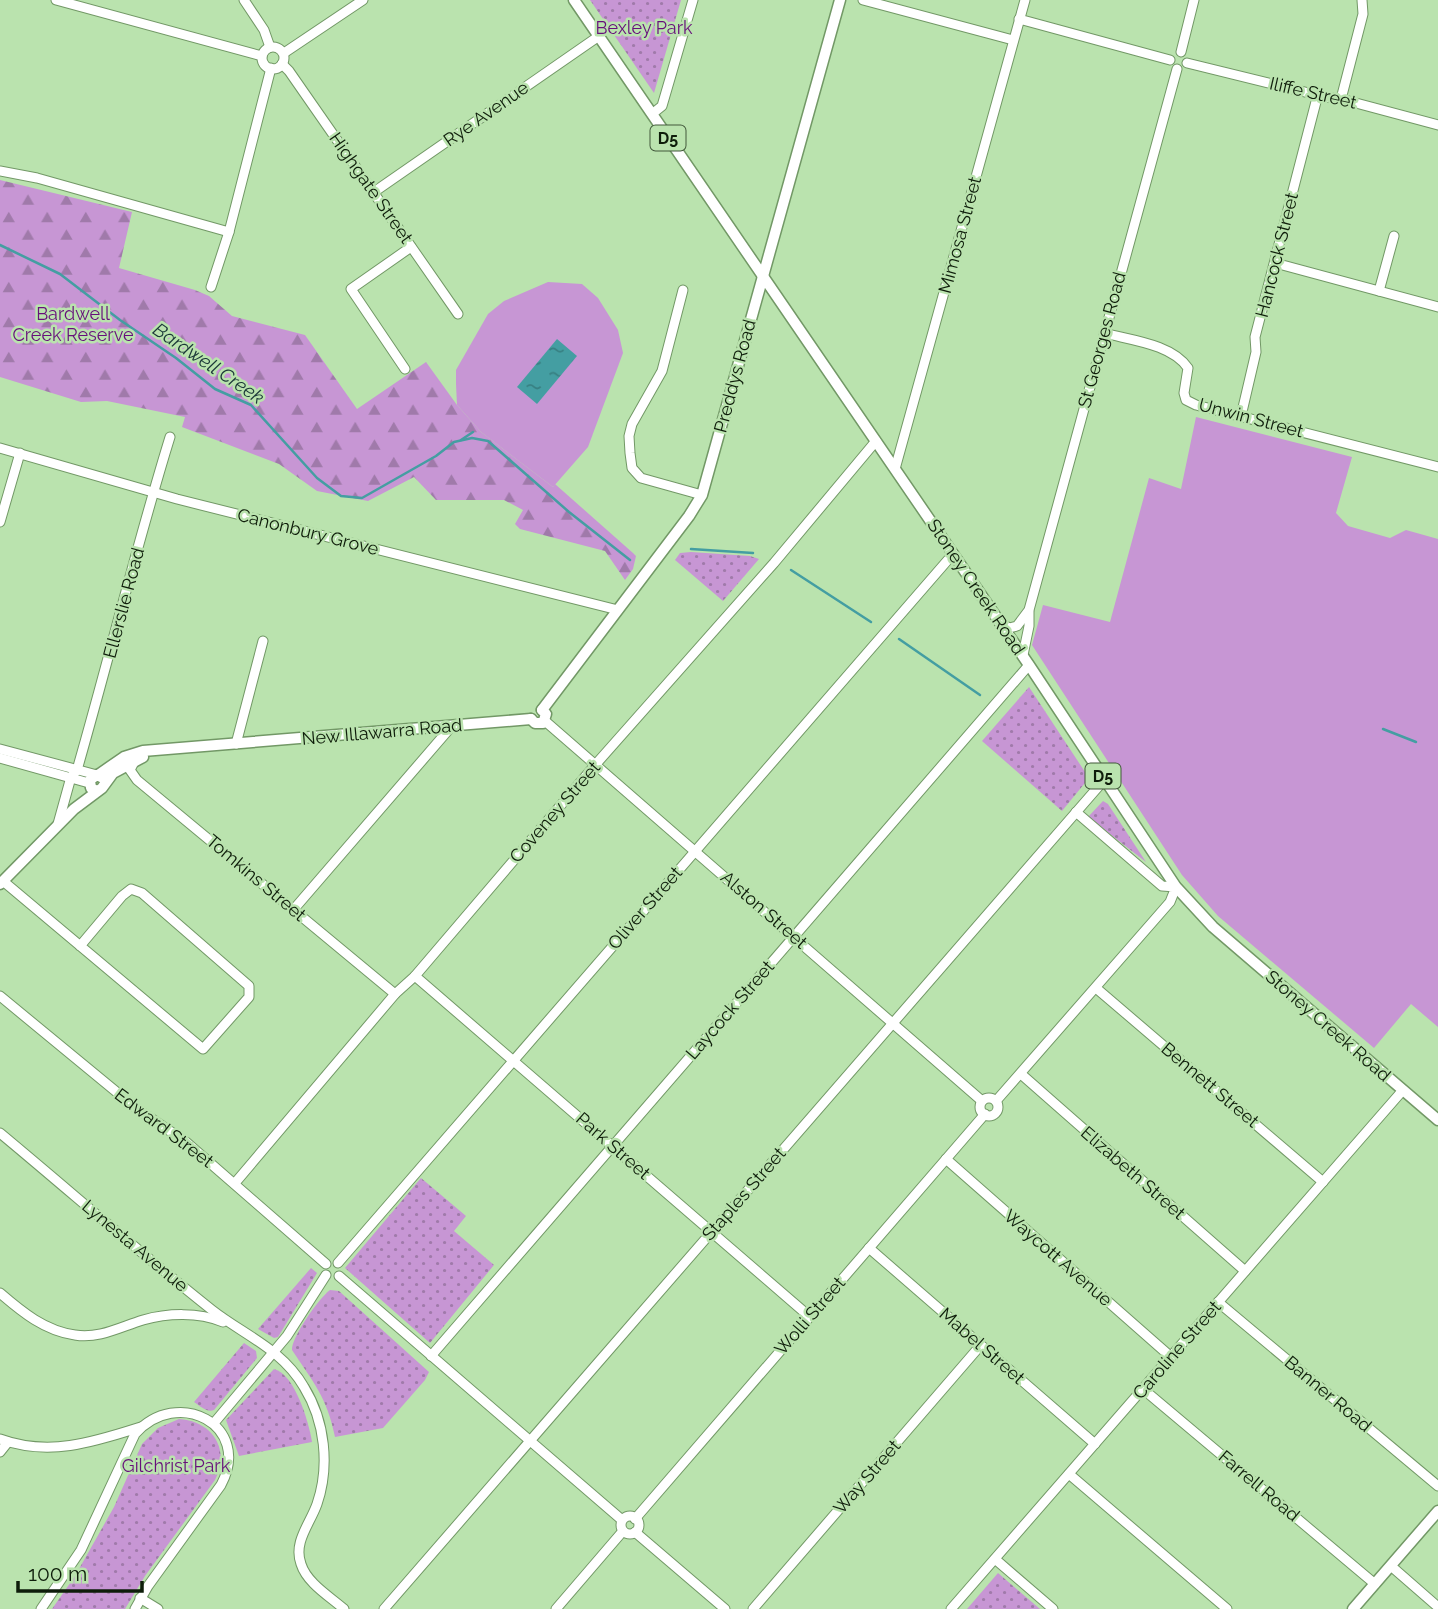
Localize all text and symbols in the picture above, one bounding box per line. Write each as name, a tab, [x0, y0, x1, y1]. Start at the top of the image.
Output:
park label: Bexley Park	[595, 17, 693, 38]
street label: Iliffe Street	[1268, 72, 1359, 113]
street label: Rye Avenue	[439, 76, 533, 151]
road number: D5	[650, 126, 686, 150]
street label: Highgate Street	[325, 128, 417, 247]
street label: Mimosa Street	[934, 174, 985, 296]
street label: Hancock Street	[1251, 190, 1302, 319]
street label: St Georges Road	[1073, 270, 1130, 410]
park label: Bardwell Creek Reserve	[12, 303, 134, 345]
street label: Preddys Road	[709, 317, 760, 435]
water label: Bardwell Creek	[149, 318, 269, 408]
street label: Unwin Street	[1197, 393, 1306, 442]
street label: Canonbury Grove	[235, 504, 381, 559]
street label: Stoney Creek Road	[923, 515, 1030, 658]
street label: Ellerslie Road	[99, 545, 148, 660]
street label: New Illawarra Road	[301, 714, 463, 749]
street label: Coveney Street	[505, 757, 604, 867]
road number: D5	[1086, 764, 1120, 789]
street label: Tomkins Street	[202, 830, 310, 925]
street label: Oliver Street	[603, 862, 686, 953]
street label: Alston Street	[717, 866, 812, 953]
street label: Laycock Street	[681, 956, 778, 1063]
street label: Stoney Creek Road	[1262, 966, 1395, 1086]
street label: Bennett Street	[1157, 1038, 1263, 1131]
street label: Edward Street	[111, 1084, 218, 1171]
street label: Park Street	[572, 1108, 655, 1183]
street label: Elizabeth Street	[1077, 1122, 1190, 1224]
street label: Staples Street	[698, 1143, 790, 1244]
street label: Lynesta Avenue	[78, 1195, 193, 1296]
street label: Waycott Avenue	[1000, 1205, 1117, 1311]
street label: Wolli Street	[770, 1272, 849, 1359]
street label: Caroline Street	[1128, 1296, 1225, 1403]
street label: Mabel Street	[935, 1303, 1029, 1388]
street label: Banner Road	[1281, 1351, 1376, 1436]
street label: Way Street	[829, 1435, 904, 1518]
street label: Farrell Road	[1215, 1446, 1304, 1526]
park label: Gilchrist Park	[122, 1455, 231, 1476]
scale bar	[18, 1550, 142, 1594]
text: 100 m	[28, 1561, 87, 1586]

